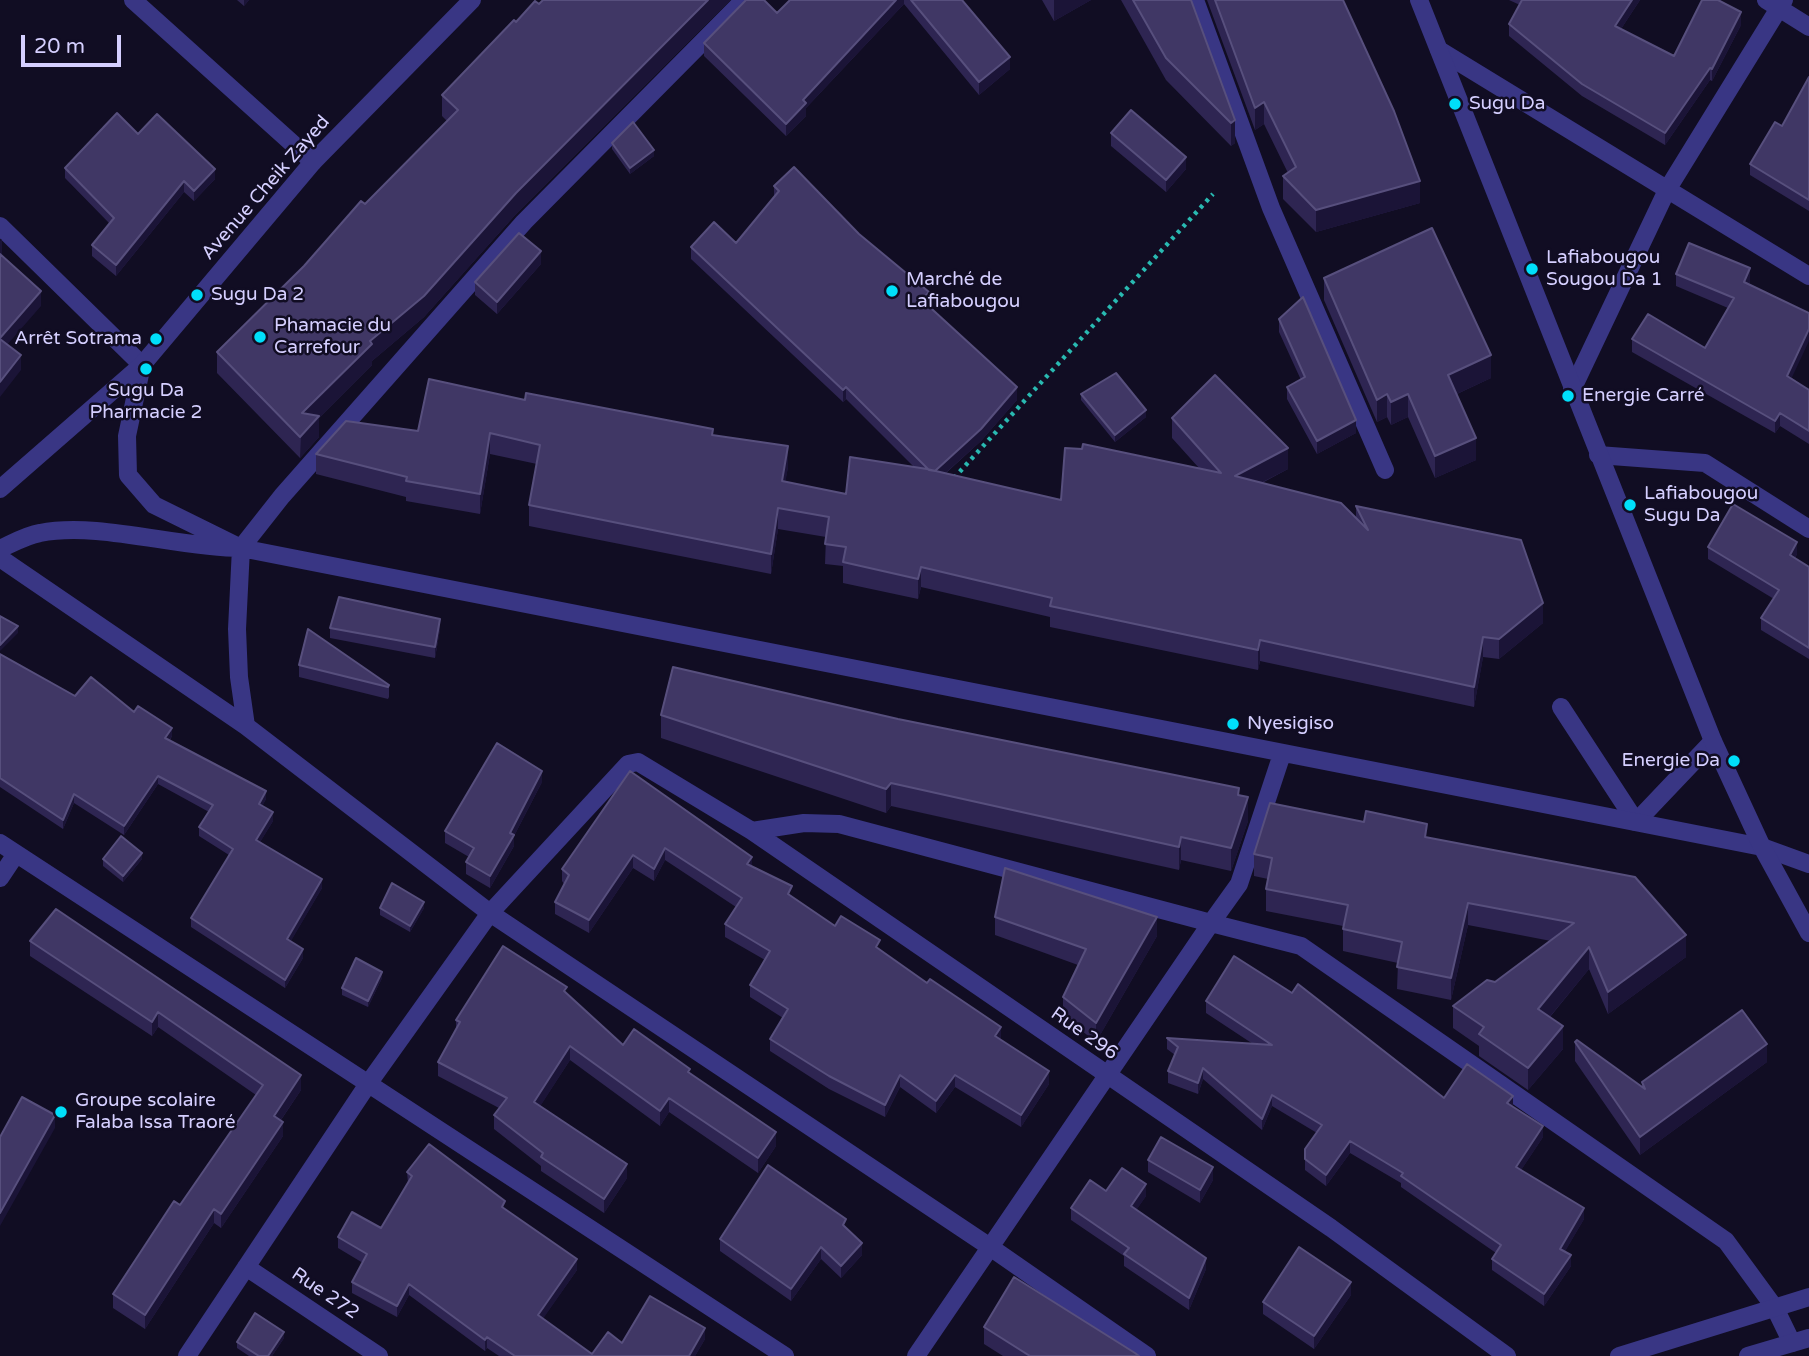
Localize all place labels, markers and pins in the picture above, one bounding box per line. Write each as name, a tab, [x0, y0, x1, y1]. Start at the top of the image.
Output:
place label: Sugu Da	[1469, 93, 1545, 115]
marker: Sugu Da	[1447, 96, 1463, 112]
place label: Lafiabougou Sougou Da 1	[1546, 247, 1663, 291]
marker: Lafiabougou Sougou Da 1	[1524, 261, 1540, 277]
place label: Marché de Lafiabougou	[906, 269, 1020, 313]
marker: Marché de Lafiabougou	[884, 283, 900, 299]
place label: Sugu Da 2	[211, 284, 304, 306]
marker: Sugu Da 2	[189, 287, 205, 303]
place label: Phamacie du Carrefour	[274, 315, 391, 359]
place label: Arrêt Sotrama	[14, 328, 142, 350]
marker: Phamacie du Carrefour	[252, 329, 268, 345]
marker: Arrêt Sotrama	[148, 331, 164, 347]
marker: Sugu Da Pharmacie 2	[138, 361, 154, 377]
place label: Sugu Da Pharmacie 2	[90, 380, 202, 424]
place label: Energie Carré	[1582, 385, 1705, 407]
marker: Energie Carré	[1560, 388, 1576, 404]
place label: Lafiabougou Sugu Da	[1644, 483, 1758, 527]
marker: Lafiabougou Sugu Da	[1622, 497, 1638, 513]
place label: Nyesigiso	[1247, 713, 1334, 735]
marker: Nyesigiso	[1225, 716, 1241, 732]
place label: Energie Da	[1622, 750, 1720, 772]
marker: Energie Da	[1726, 753, 1742, 769]
place label: Groupe scolaire Falaba Issa Traoré	[75, 1090, 236, 1134]
marker: Groupe scolaire Falaba Issa Traoré	[53, 1104, 69, 1120]

